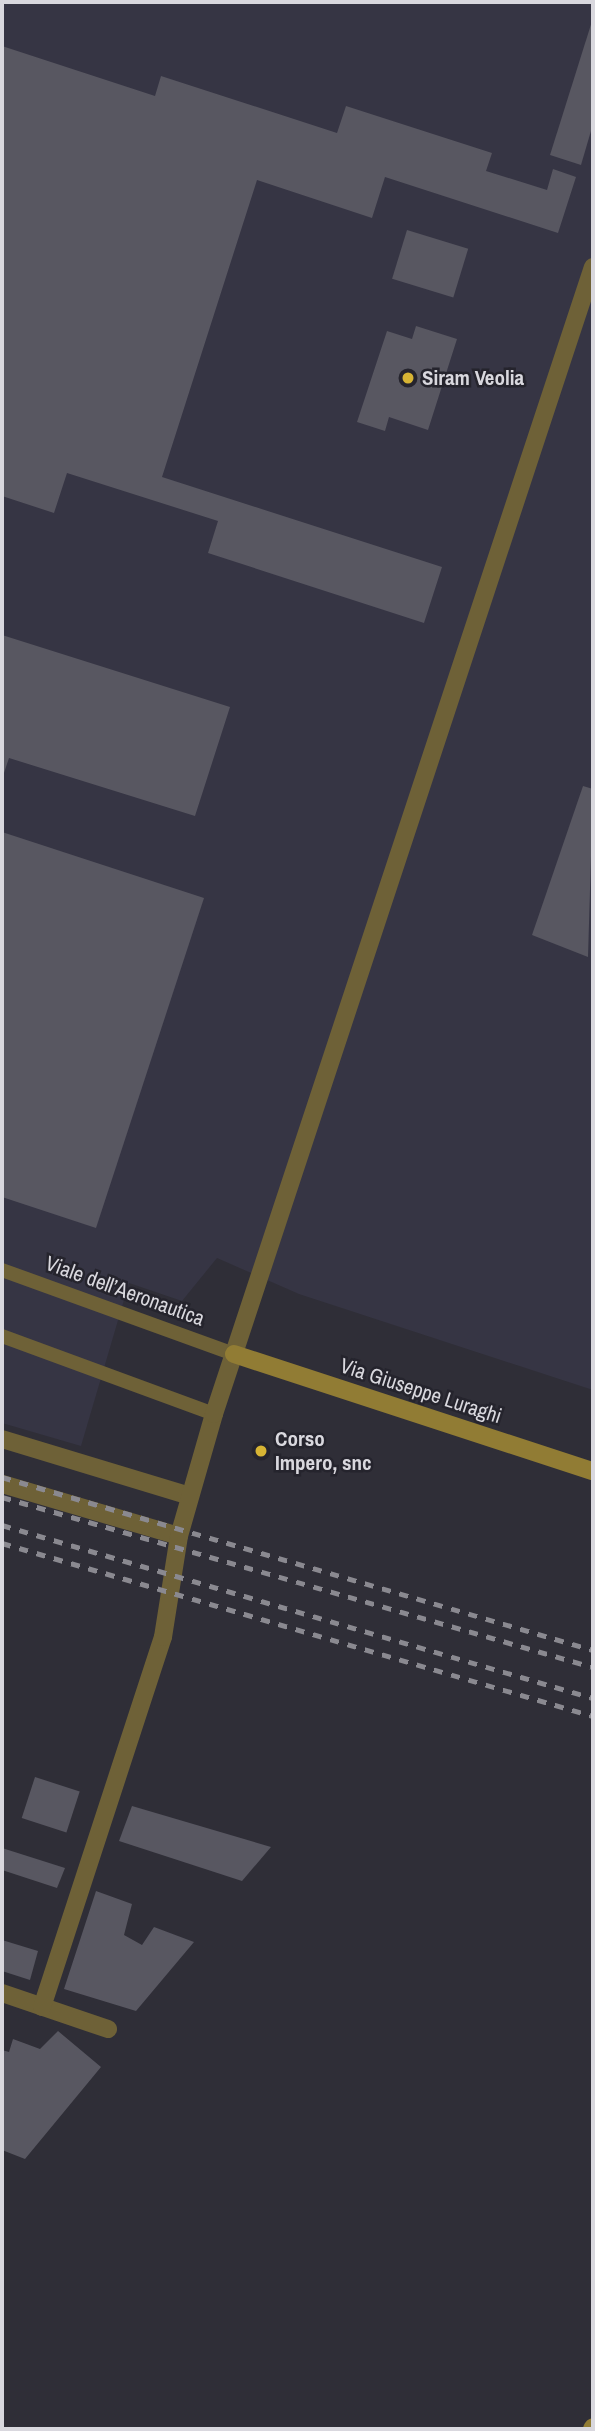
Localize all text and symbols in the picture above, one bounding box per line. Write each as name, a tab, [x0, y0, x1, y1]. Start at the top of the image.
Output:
place label: Siram Veolia	[422, 365, 524, 391]
marker: Siram Veolia	[400, 370, 416, 386]
street label: Viale dell’Aeronautica	[42, 1251, 208, 1331]
street label: Via Giuseppe Luraghi	[337, 1353, 505, 1429]
place label: Corso Impero, snc	[275, 1426, 372, 1476]
marker: Corso Impero, snc	[253, 1443, 269, 1459]

